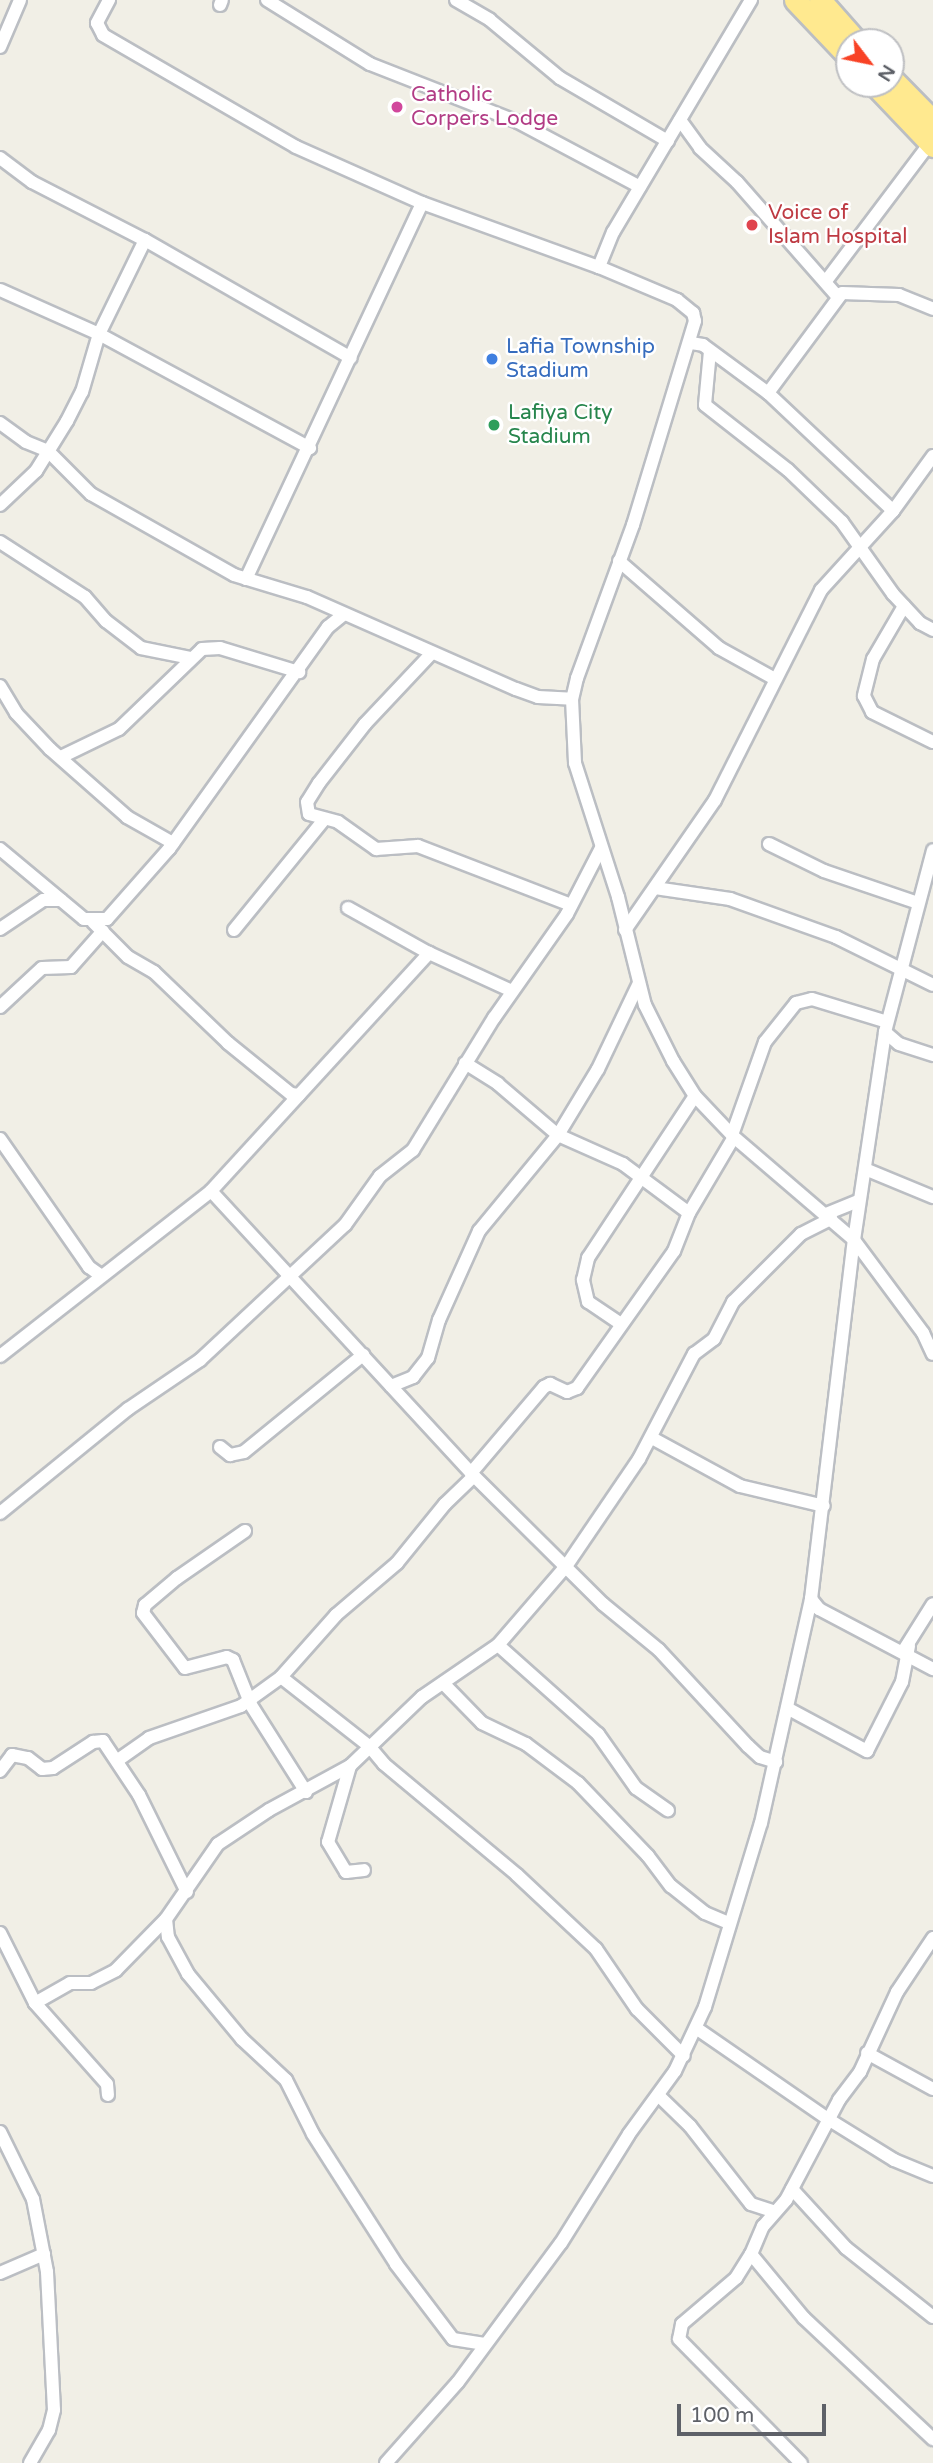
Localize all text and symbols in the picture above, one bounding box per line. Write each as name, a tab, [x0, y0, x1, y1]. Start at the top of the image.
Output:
north arrow	[835, 28, 905, 98]
text: N	[873, 61, 899, 85]
place label: Catholic Corpers Lodge	[411, 82, 558, 132]
marker: Catholic Corpers Lodge	[389, 99, 405, 115]
place label: Voice of Islam Hospital	[768, 200, 908, 250]
marker: Voice of Islam Hospital	[742, 215, 762, 235]
place label: Lafia Township Stadium	[506, 334, 655, 384]
marker: Lafia Township Stadium	[484, 351, 500, 367]
place label: Lafiya City Stadium	[508, 400, 612, 450]
marker: Lafiya City Stadium	[486, 417, 502, 433]
scale bar	[681, 2390, 830, 2434]
text: 100 m	[690, 2403, 754, 2428]

